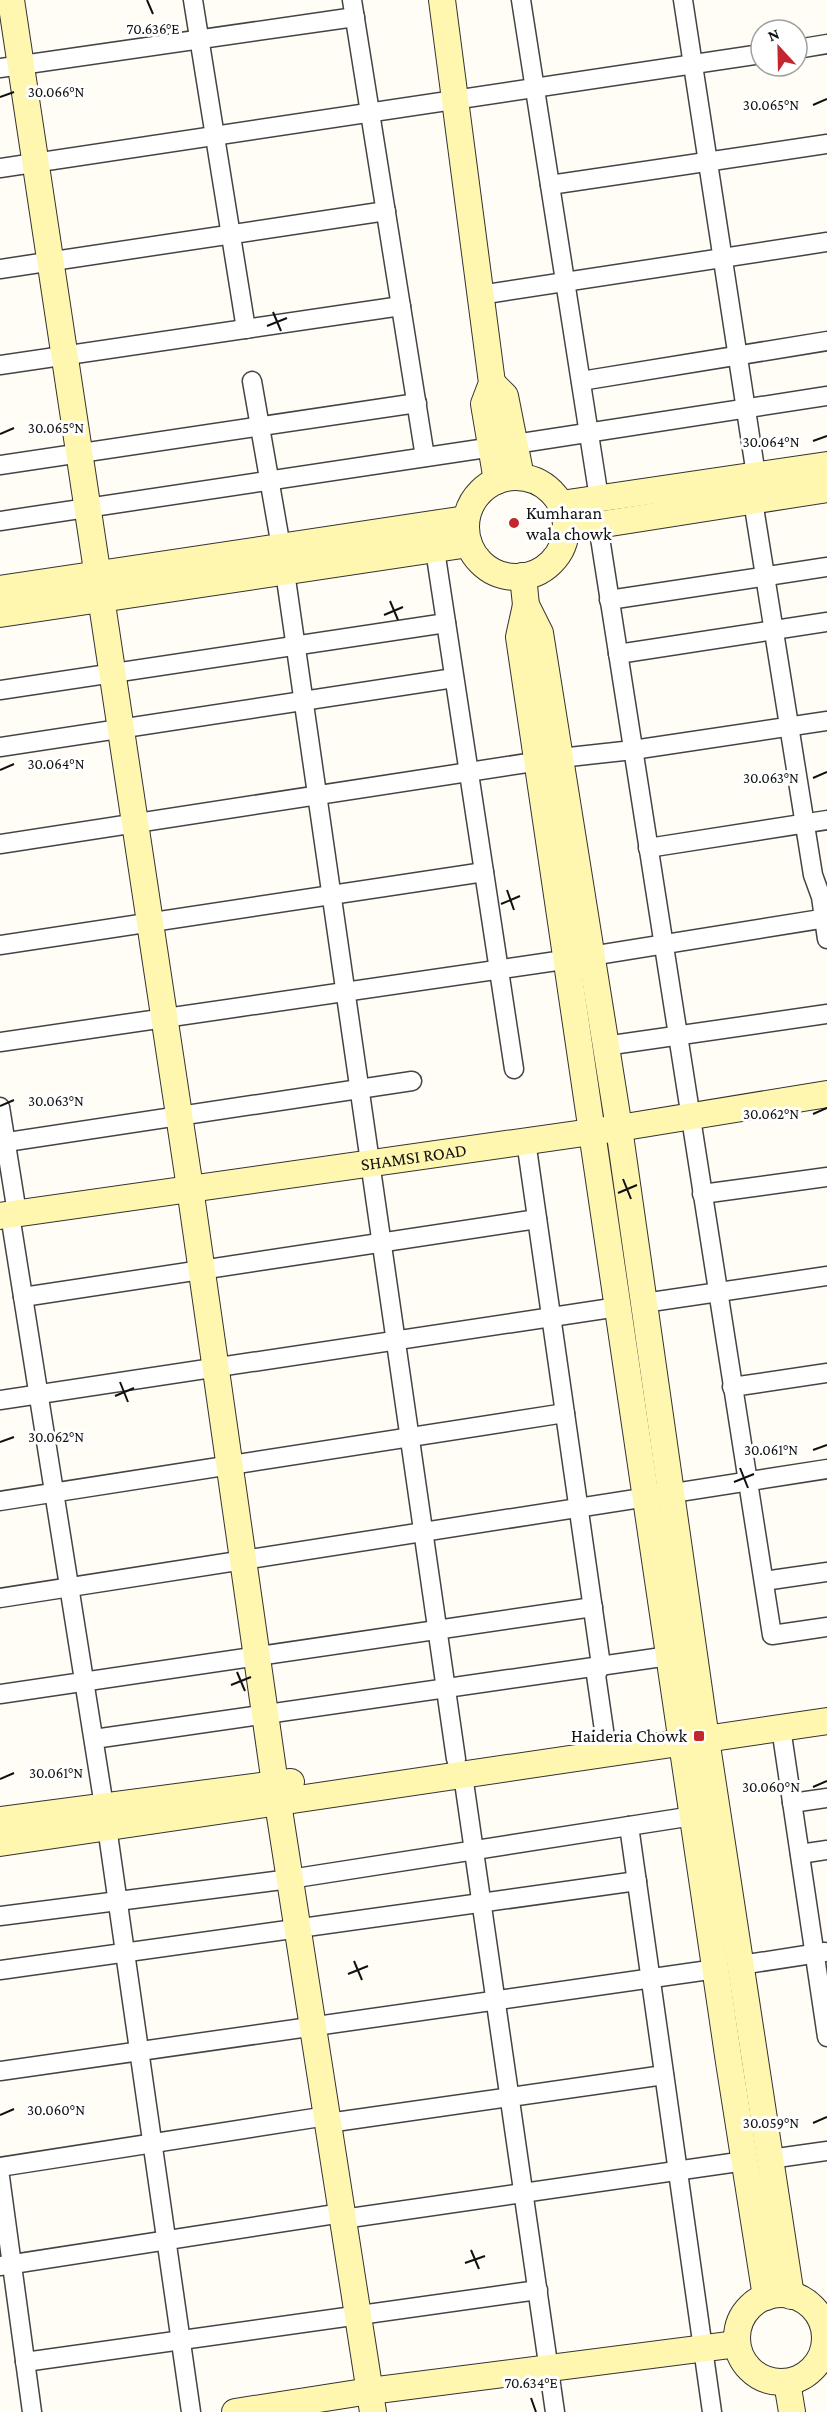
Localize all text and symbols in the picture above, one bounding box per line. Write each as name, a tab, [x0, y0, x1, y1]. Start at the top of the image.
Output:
north arrow	[749, 18, 809, 78]
text: 70.636°E	[127, 21, 179, 37]
text: N	[765, 25, 782, 44]
text: 30.066°N	[28, 84, 84, 100]
text: 30.065°N	[743, 97, 799, 113]
text: 30.065°N	[28, 420, 84, 436]
text: 30.064°N	[742, 434, 800, 450]
place label: Kumharan wala chowk	[526, 503, 612, 544]
marker: Kumharan wala chowk	[507, 516, 521, 530]
text: 30.064°N	[27, 756, 85, 772]
text: 30.063°N	[743, 770, 799, 786]
text: 30.063°N	[28, 1093, 84, 1109]
text: 30.062°N	[743, 1106, 799, 1122]
street label: SHAMSI ROAD	[360, 1140, 468, 1175]
text: 30.062°N	[28, 1429, 84, 1445]
text: 30.061°N	[744, 1442, 798, 1458]
place label: Haideria Chowk	[571, 1726, 687, 1746]
marker: Haideria Chowk	[692, 1729, 706, 1743]
text: 30.061°N	[29, 1765, 83, 1781]
text: 30.060°N	[742, 1779, 800, 1795]
text: 30.060°N	[27, 2102, 85, 2118]
text: 30.059°N	[743, 2115, 799, 2131]
text: 70.634°E	[504, 2375, 558, 2391]

